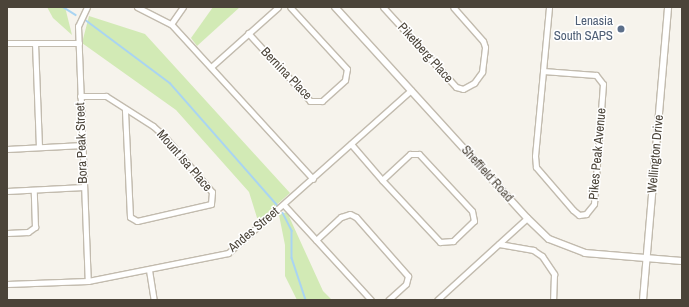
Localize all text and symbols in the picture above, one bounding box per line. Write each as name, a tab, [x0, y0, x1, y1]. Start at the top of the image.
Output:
place label: Lenasia South SAPS	[554, 14, 613, 45]
street label: Piketberg Place	[394, 20, 456, 86]
marker: Lenasia South SAPS	[616, 24, 626, 34]
street label: Bernina Place	[257, 44, 315, 104]
street label: Bora Peak Street	[73, 102, 91, 184]
street label: Pikes Peak Avenue	[586, 107, 610, 201]
street label: Wellington Drive	[645, 114, 667, 194]
street label: Mount Isa Place	[153, 127, 215, 195]
street label: Sheffield Road	[458, 143, 516, 205]
street label: Andes Street	[225, 204, 283, 256]

